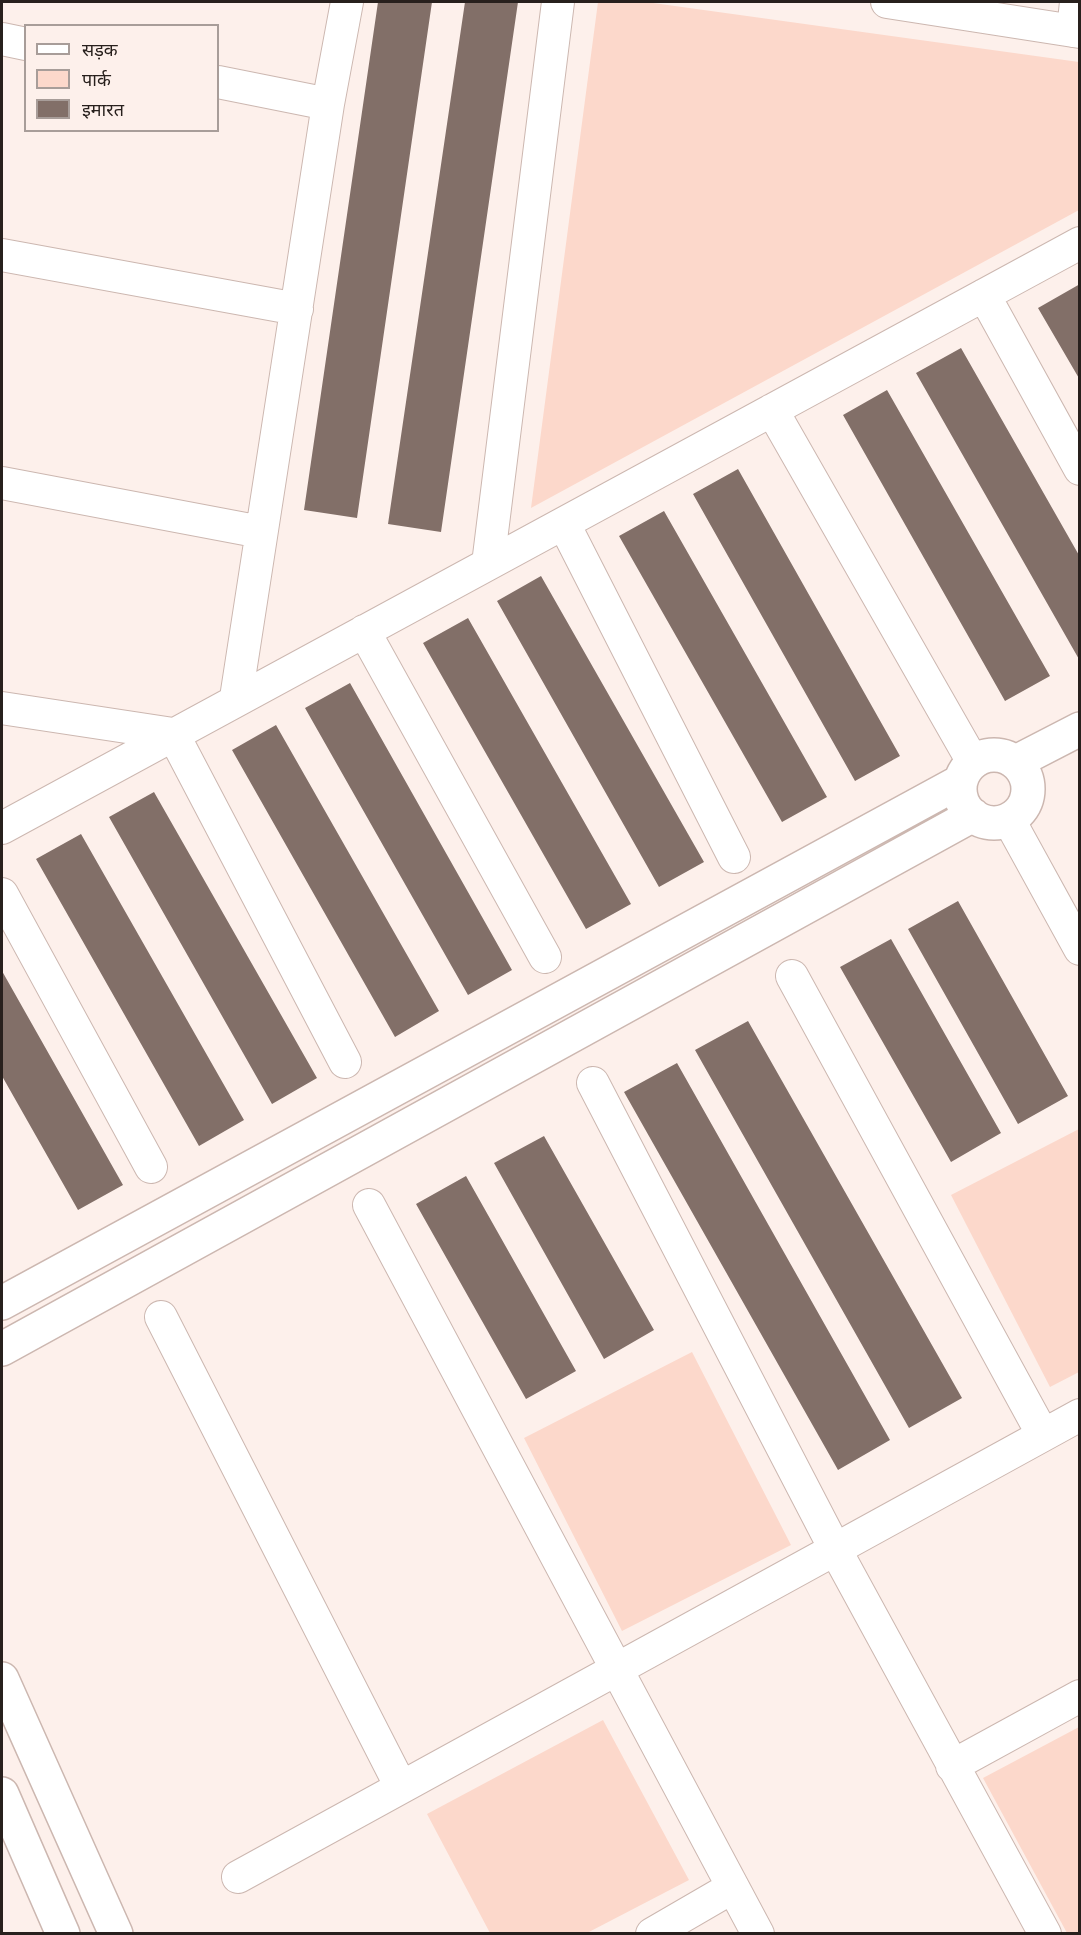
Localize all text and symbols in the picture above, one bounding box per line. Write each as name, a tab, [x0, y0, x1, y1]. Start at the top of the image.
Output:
legend	[24, 24, 219, 132]
text: सड़क	[82, 37, 118, 61]
text: पार्क	[82, 67, 111, 91]
text: इमारत	[82, 97, 124, 121]

